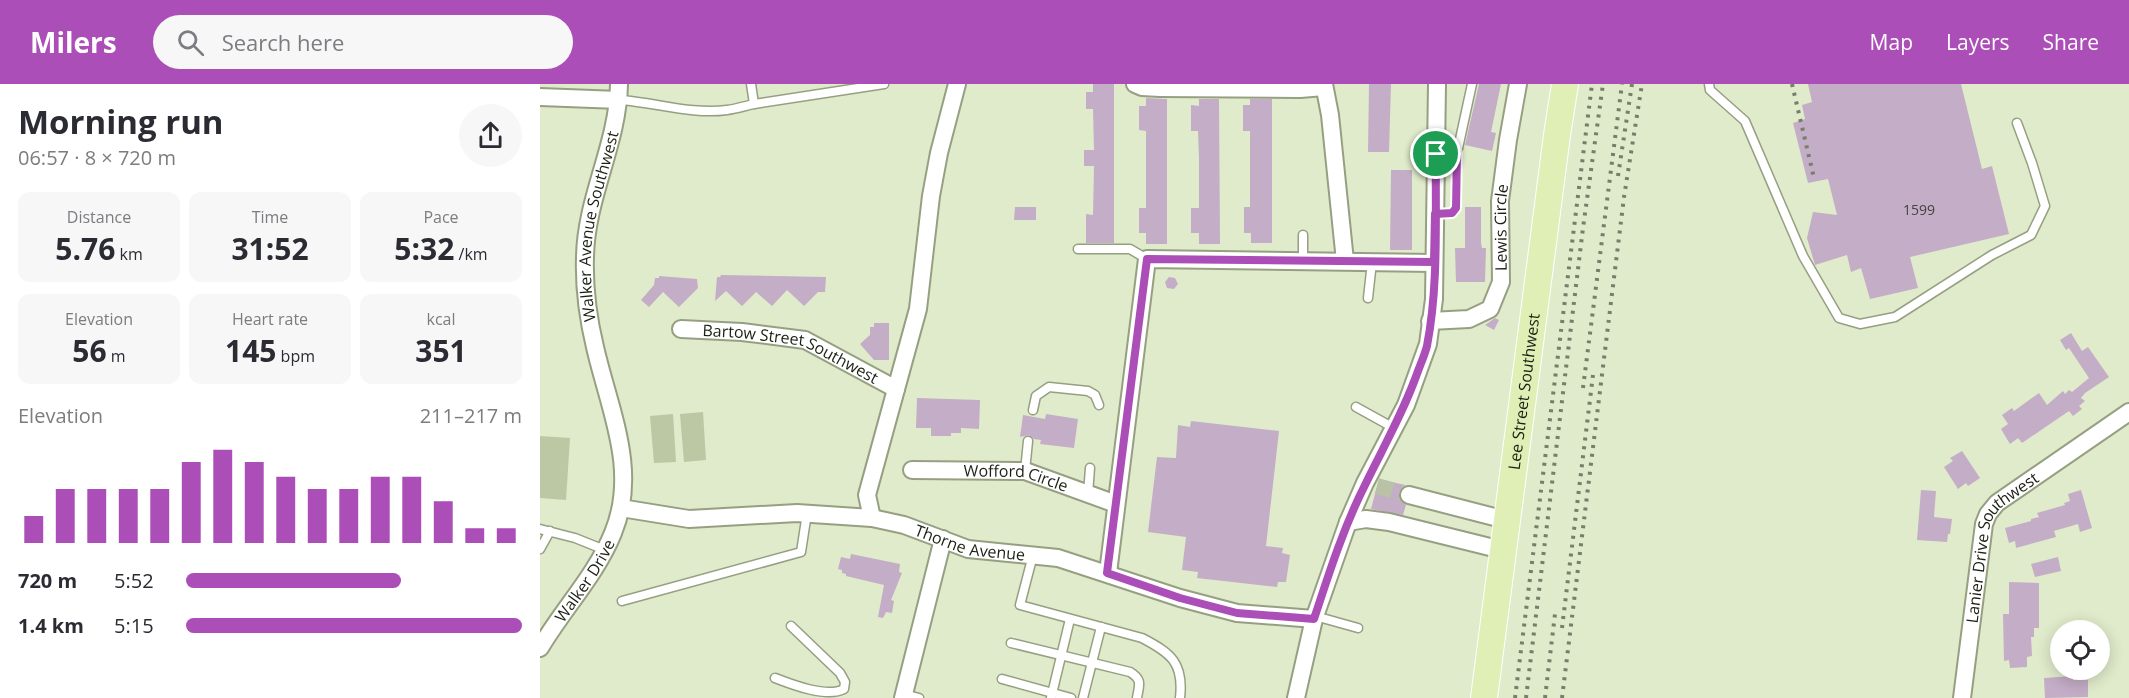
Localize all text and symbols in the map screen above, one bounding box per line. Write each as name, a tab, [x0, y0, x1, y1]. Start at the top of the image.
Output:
search box	[153, 15, 573, 69]
text: Milers	[30, 23, 117, 61]
icon: search	[174, 26, 207, 59]
text: Search here	[222, 27, 344, 57]
text: Map	[1870, 28, 1913, 56]
text: Layers	[1946, 28, 2010, 56]
text: Share	[2043, 28, 2099, 56]
text: Morning run	[18, 99, 224, 144]
button: share	[459, 104, 522, 167]
street label: Walker Avenue Southwest	[574, 128, 623, 323]
pin	[1410, 128, 1461, 179]
icon: arrive	[1419, 137, 1452, 170]
text: 06:57 · 8 × 720 m	[18, 144, 176, 171]
street label: Lewis Circle	[1489, 183, 1513, 271]
house number: 1599	[1903, 200, 1935, 219]
text: Distance	[67, 206, 131, 228]
text: Time	[252, 206, 288, 228]
text: Pace	[423, 206, 459, 228]
text: 5.76	[55, 228, 115, 269]
text: 31:52	[231, 228, 309, 269]
text: 5:32	[394, 228, 454, 269]
text: km	[115, 243, 143, 265]
text: /km	[454, 243, 488, 265]
text: Elevation	[65, 308, 133, 330]
text: Heart rate	[232, 308, 308, 330]
text: kcal	[427, 308, 456, 330]
street label: Lee Street Southwest	[1503, 312, 1545, 471]
street label: Bartow Street Southwest	[702, 319, 883, 389]
text: 56	[72, 330, 107, 371]
text: 145	[225, 330, 276, 371]
text: 351	[415, 330, 467, 371]
text: m	[107, 345, 126, 367]
text: bpm	[276, 345, 315, 367]
text: Elevation	[18, 402, 103, 429]
text: 211–217 m	[420, 402, 522, 429]
street label: Wofford Circle	[964, 459, 1071, 497]
street label: Lanier Drive Southwest	[1961, 467, 2043, 624]
street label: Thorne Avenue	[912, 519, 1026, 566]
street label: Walker Drive	[549, 536, 620, 626]
text: 720 m	[18, 567, 77, 594]
text: 5:52	[114, 567, 154, 594]
text: 1.4 km	[18, 612, 84, 639]
text: 5:15	[114, 612, 154, 639]
map controls	[2050, 620, 2110, 680]
button: locate	[2050, 620, 2110, 680]

